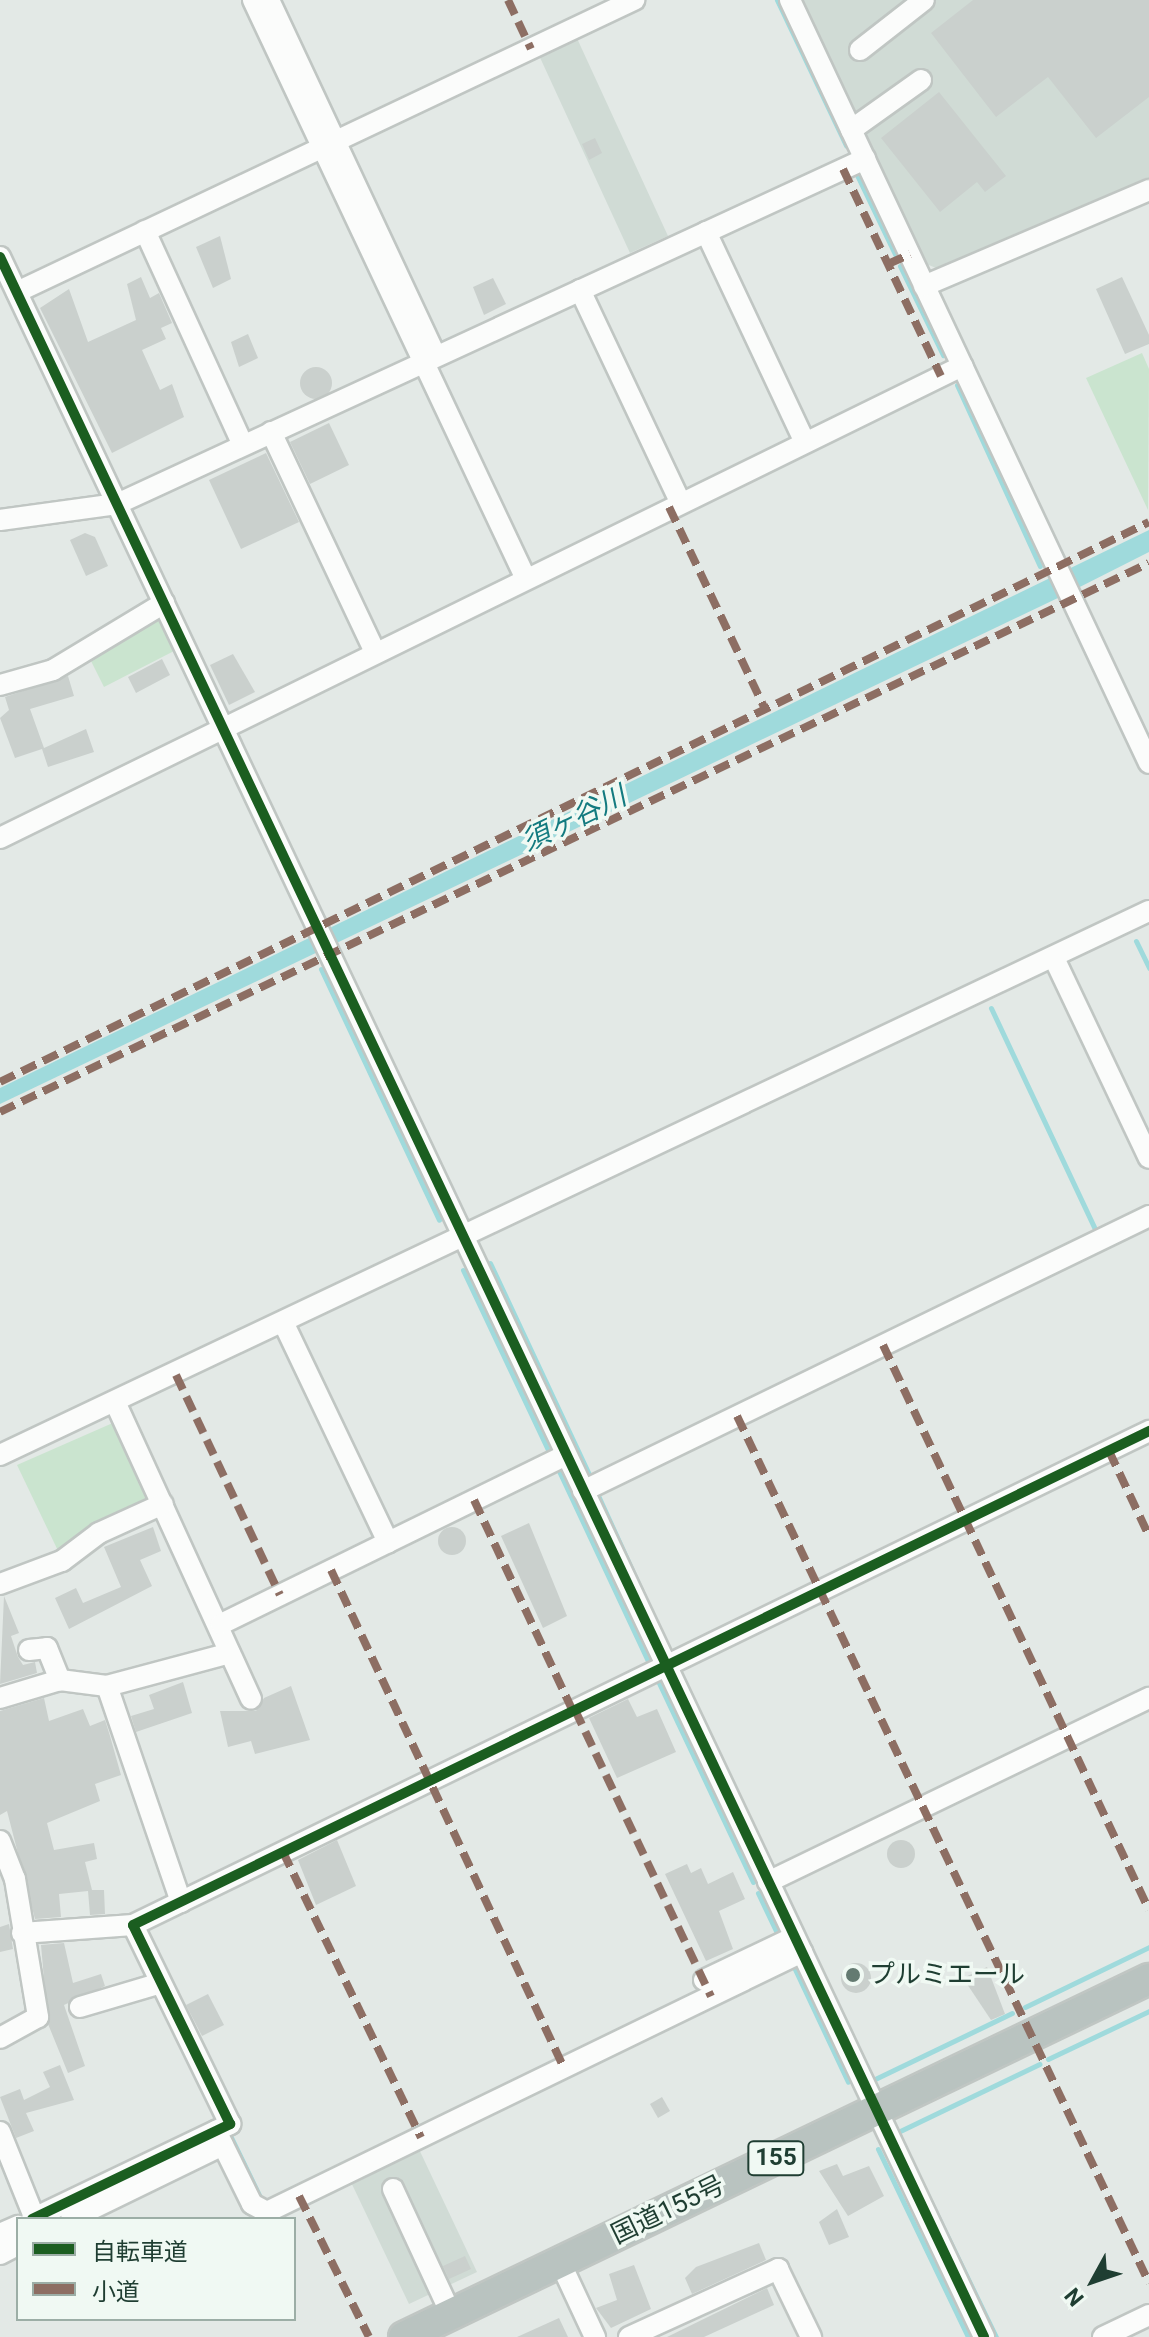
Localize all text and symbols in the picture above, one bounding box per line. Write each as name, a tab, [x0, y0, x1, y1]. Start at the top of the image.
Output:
water label: 須ヶ谷川	[516, 779, 632, 859]
place label: プルミエール	[869, 1959, 1025, 1991]
marker: プルミエール	[844, 1966, 862, 1984]
road number: 155	[746, 2138, 806, 2178]
street label: 国道155号	[606, 2169, 730, 2251]
legend	[16, 2217, 296, 2321]
text: 自転車道	[92, 2238, 188, 2266]
north arrow	[1053, 2241, 1133, 2321]
text: 小道	[92, 2278, 140, 2306]
text: N	[1060, 2283, 1089, 2311]

